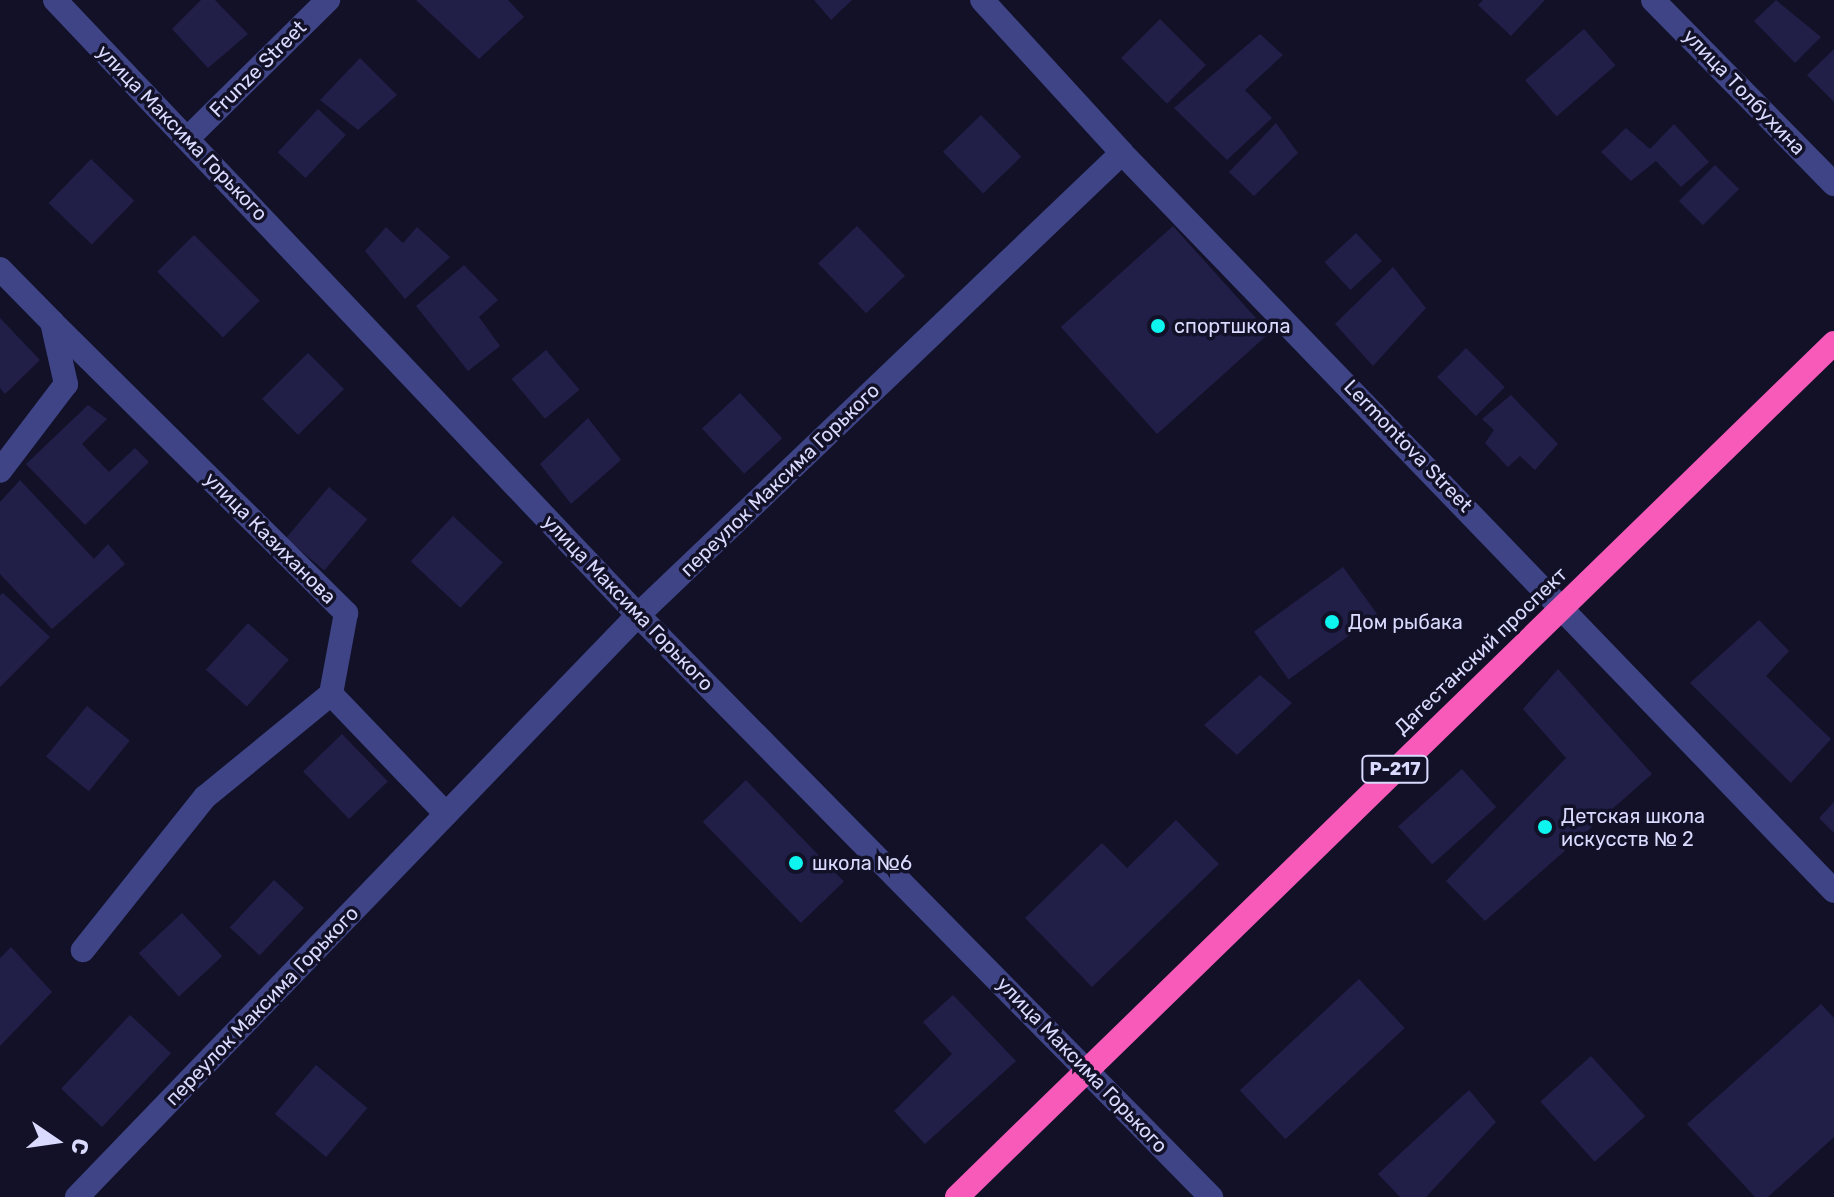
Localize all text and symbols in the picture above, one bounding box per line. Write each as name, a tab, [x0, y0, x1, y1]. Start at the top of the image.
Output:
street label: Frunze Street	[205, 16, 311, 122]
street label: улица Толбухина	[1678, 24, 1810, 160]
street label: улица Максима Горького	[92, 40, 272, 226]
place label: спортшкола	[1174, 314, 1290, 338]
marker: спортшкола	[1149, 317, 1167, 335]
street label: Lermontova Street	[1339, 375, 1477, 517]
street label: переулок Максима Горького	[675, 378, 885, 582]
street label: улица Казиханова	[199, 467, 341, 609]
street label: улица Максима Горького	[538, 510, 718, 696]
street label: Дагестанский проспект	[1390, 562, 1572, 740]
place label: Дом рыбака	[1348, 610, 1463, 634]
marker: Дом рыбака	[1323, 613, 1341, 631]
road number: Р-217	[1361, 755, 1429, 783]
place label: Детская школа искусств № 2	[1561, 804, 1705, 851]
marker: Детская школа искусств № 2	[1536, 818, 1554, 836]
place label: школа №6	[812, 851, 912, 875]
marker: школа №6	[787, 854, 805, 872]
street label: переулок Максима Горького	[160, 901, 364, 1111]
street label: улица Максима Горького	[992, 972, 1172, 1158]
north arrow	[16, 1101, 96, 1181]
text: С	[65, 1136, 95, 1157]

